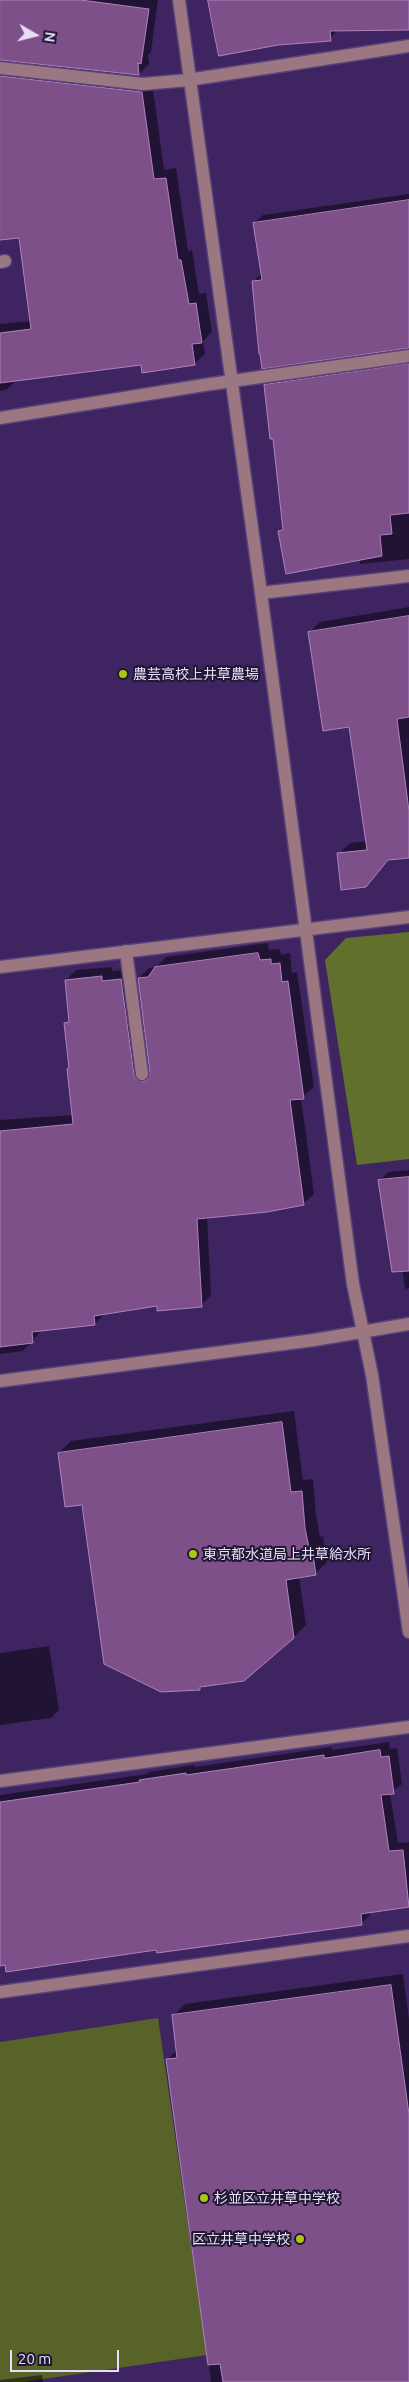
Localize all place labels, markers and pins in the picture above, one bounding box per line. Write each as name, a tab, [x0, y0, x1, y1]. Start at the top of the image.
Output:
place label: 農芸高校上井草農場	[133, 666, 259, 682]
marker: 農芸高校上井草農場	[117, 668, 129, 680]
place label: 東京都水道局上井草給水所	[203, 1546, 371, 1562]
marker: 東京都水道局上井草給水所	[187, 1548, 199, 1560]
place label: 杉並区立井草中学校	[214, 2190, 340, 2206]
marker: 杉並区立井草中学校	[198, 2192, 210, 2204]
place label: 区立井草中学校	[192, 2231, 290, 2247]
marker: 区立井草中学校	[294, 2233, 306, 2245]

